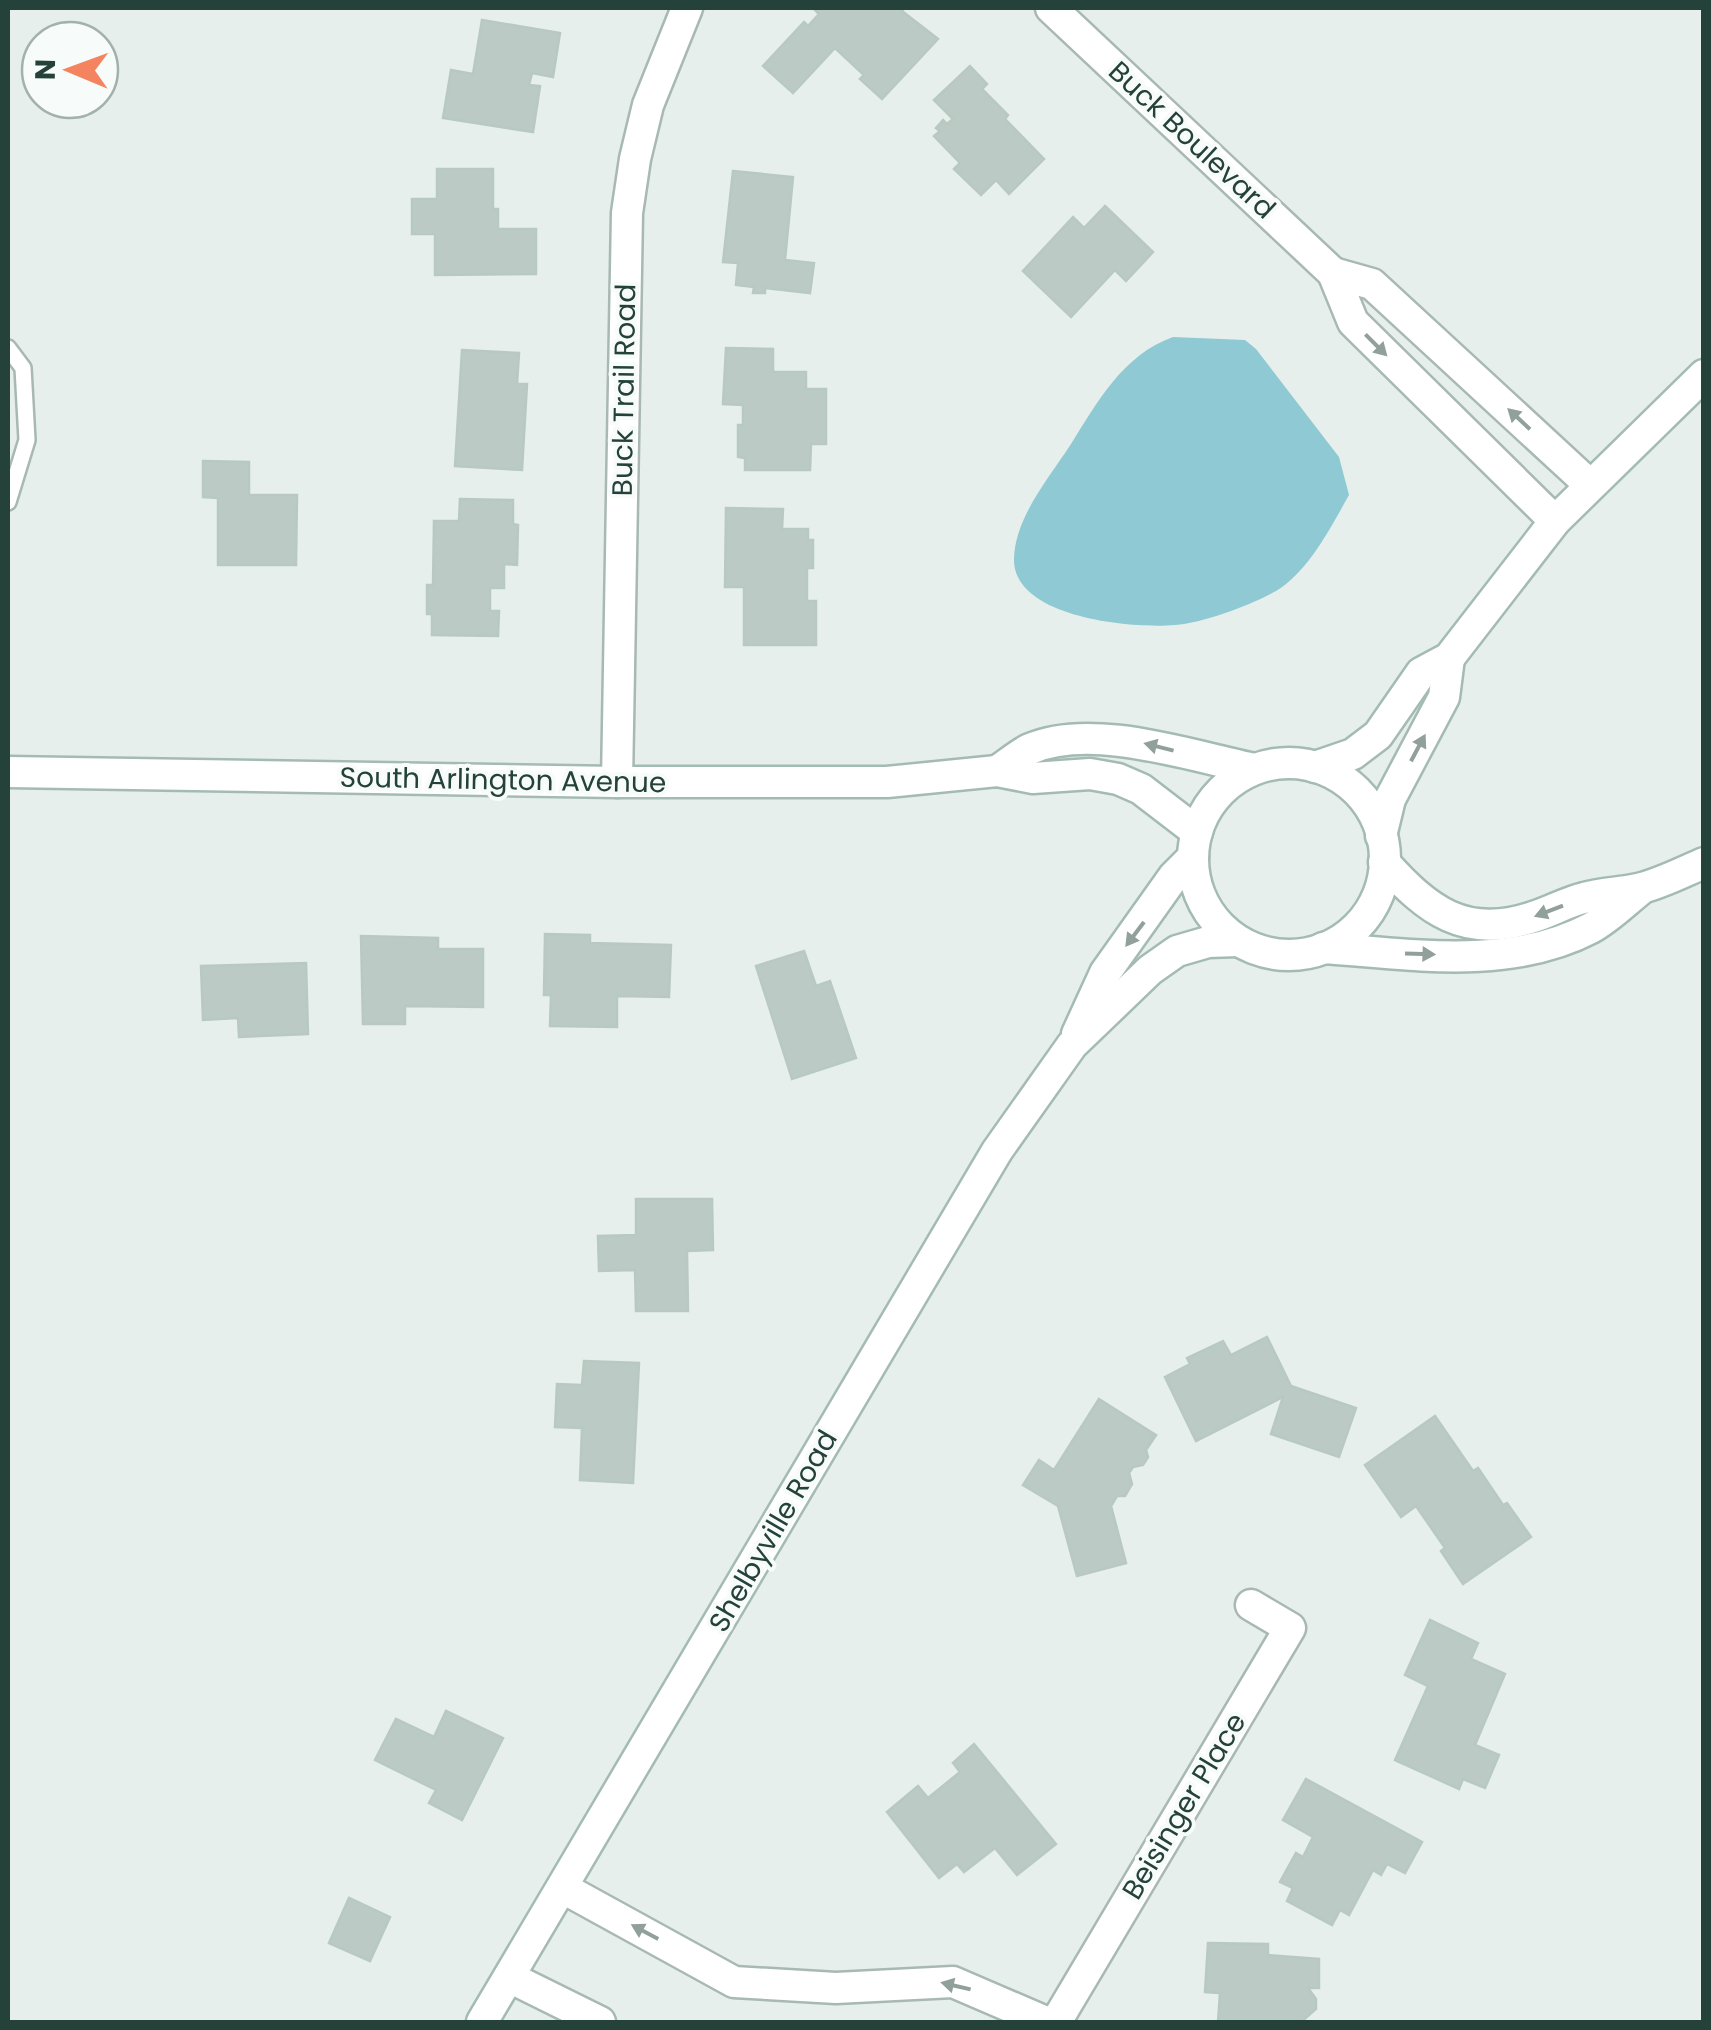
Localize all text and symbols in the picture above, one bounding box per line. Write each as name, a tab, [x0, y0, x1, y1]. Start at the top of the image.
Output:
north arrow	[20, 20, 120, 120]
street label: Buck Boulevard	[1100, 52, 1284, 228]
text: N	[26, 59, 65, 80]
street label: Buck Trail Road	[603, 283, 645, 497]
one-way arrow	[1363, 332, 1387, 356]
one-way arrow	[1507, 408, 1531, 431]
one-way arrow	[1409, 733, 1426, 762]
one-way arrow	[1143, 739, 1174, 754]
street label: South Arlington Avenue	[339, 758, 667, 802]
one-way arrow	[1533, 904, 1563, 920]
one-way arrow	[1125, 921, 1145, 947]
one-way arrow	[1405, 946, 1437, 962]
street label: Shelbyville Road	[699, 1423, 847, 1639]
street label: Beisinger Place	[1113, 1705, 1255, 1907]
one-way arrow	[631, 1923, 660, 1940]
one-way arrow	[940, 1978, 971, 1994]

